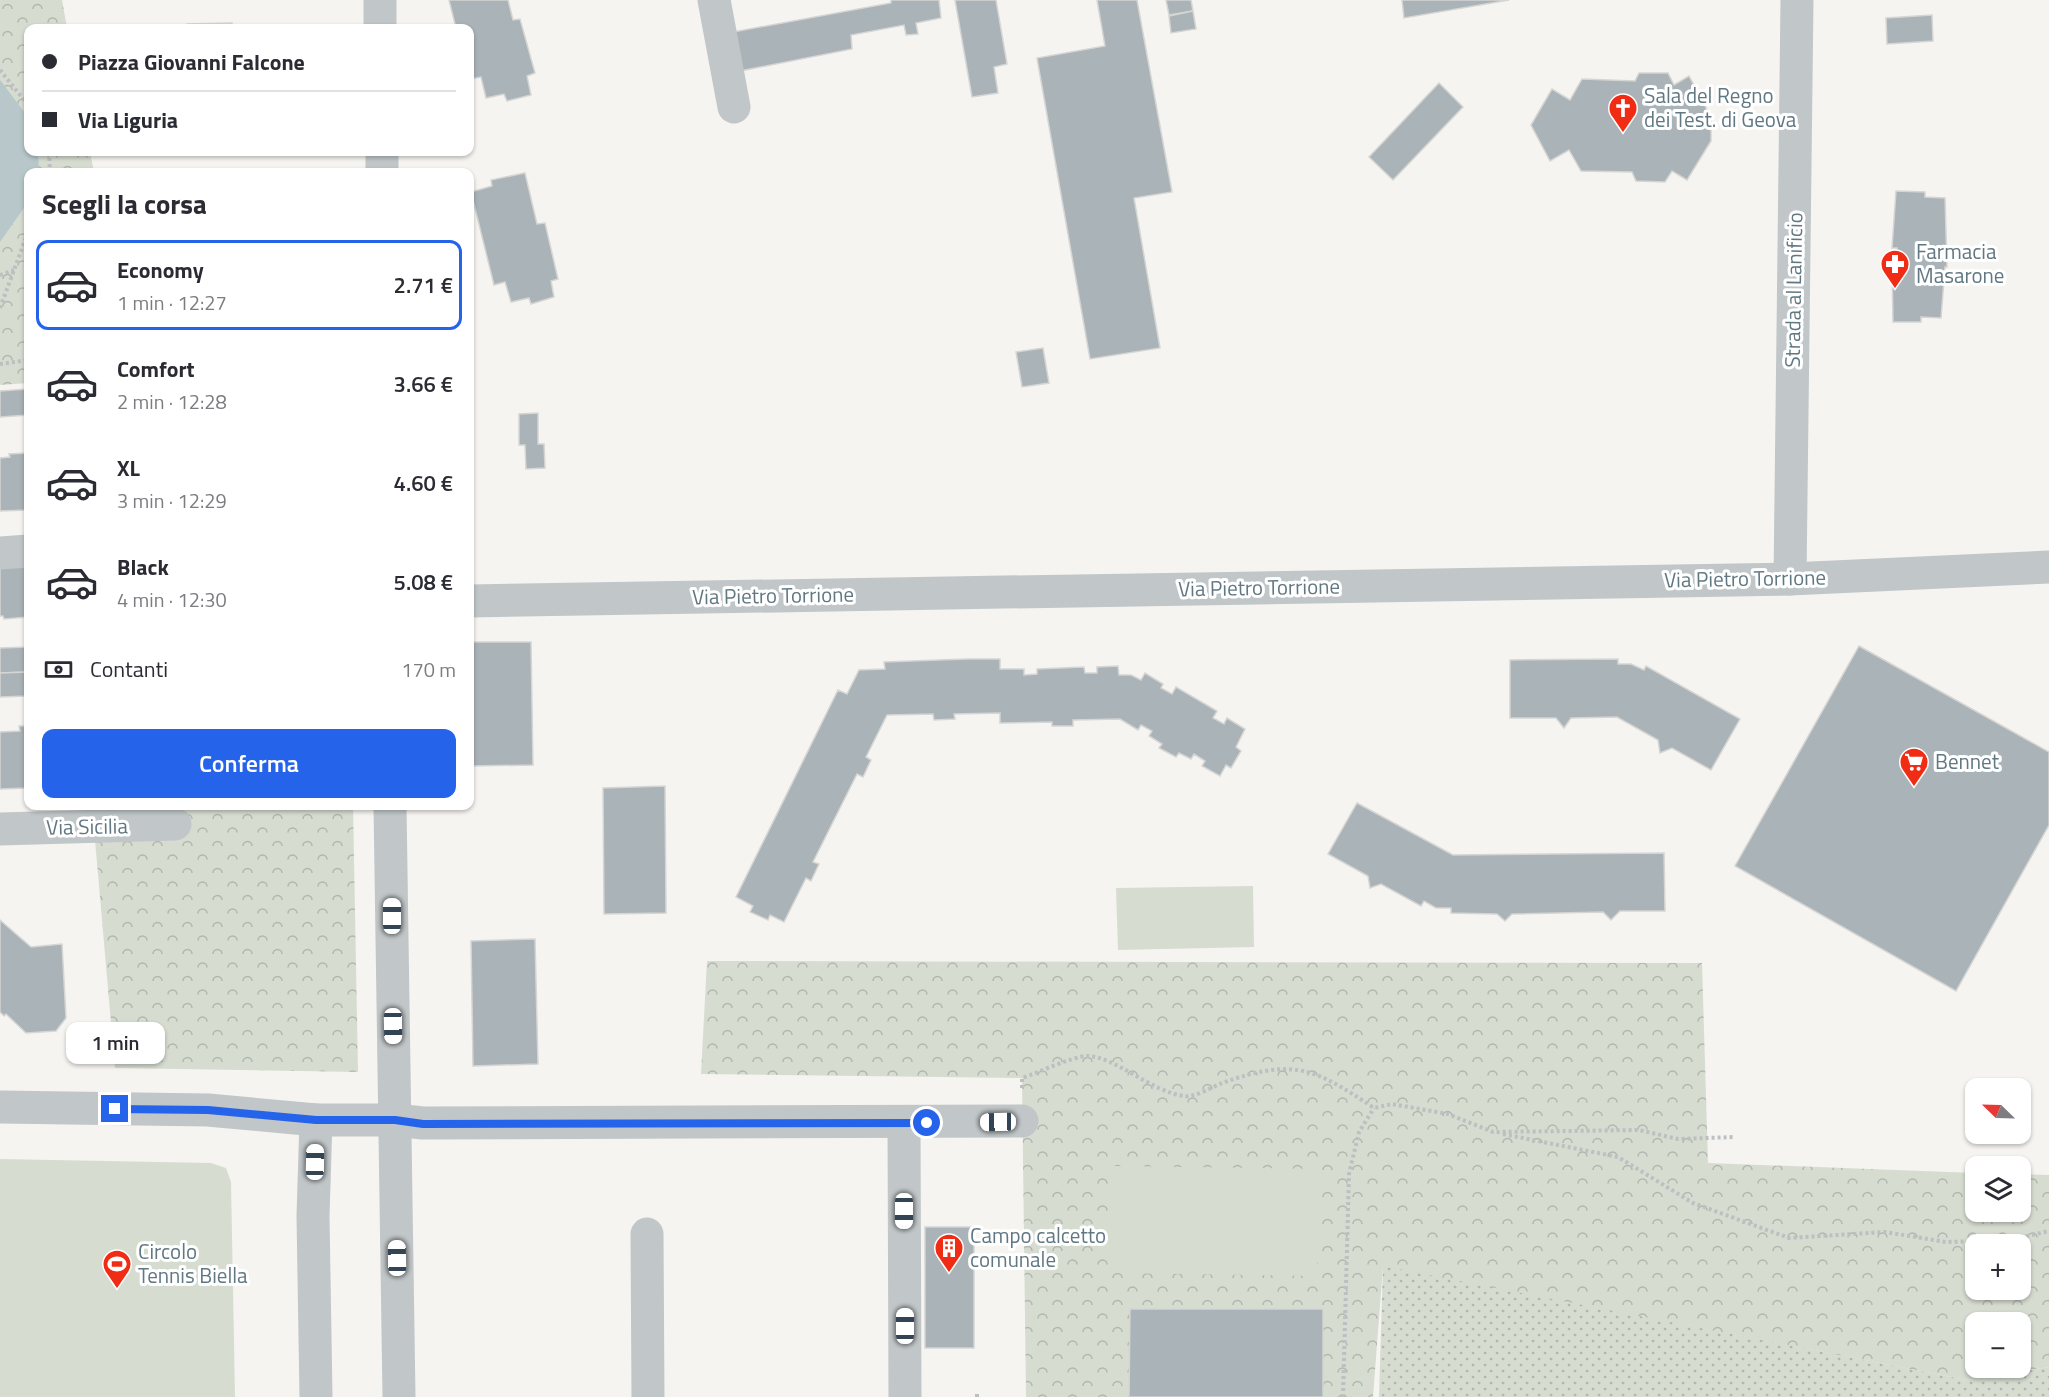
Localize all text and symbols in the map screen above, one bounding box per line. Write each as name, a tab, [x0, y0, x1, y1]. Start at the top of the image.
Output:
text: Piazza Giovanni Falcone	[78, 45, 305, 79]
place label: Sala del Regno dei Test. di Geova	[1644, 79, 1797, 135]
church icon: Sala del Regno dei Test. di Geova	[1607, 92, 1639, 134]
text: Via Liguria	[78, 103, 178, 137]
text: Scegli la corsa	[42, 183, 207, 224]
street label: Strada al Lanificio	[1776, 212, 1810, 368]
place label: Farmacia Masarone	[1916, 235, 2004, 291]
pharmacy icon: Farmacia Masarone	[1879, 248, 1911, 290]
text: Economy	[117, 253, 204, 287]
icon: car	[45, 258, 99, 312]
text: 2.71 €	[394, 268, 453, 302]
text: 1 min · 12:27	[117, 287, 227, 318]
text: Comfort	[117, 352, 195, 386]
icon: car	[45, 357, 99, 411]
text: 3.66 €	[394, 367, 453, 401]
text: 2 min · 12:28	[117, 386, 227, 417]
text: XL	[117, 451, 140, 485]
icon: car	[45, 456, 99, 510]
text: 4.60 €	[394, 466, 453, 500]
text: 3 min · 12:29	[117, 485, 227, 516]
text: Black	[117, 550, 169, 584]
icon: car	[45, 555, 99, 609]
street label: Via Pietro Torrione	[1664, 561, 1826, 595]
text: 5.08 €	[394, 565, 453, 599]
street label: Via Pietro Torrione	[1178, 570, 1340, 604]
street label: Via Pietro Torrione	[692, 578, 854, 612]
text: 4 min · 12:30	[117, 584, 227, 615]
text: Contanti	[90, 652, 168, 686]
icon: cash	[42, 653, 75, 686]
text: 170 m	[401, 654, 456, 685]
button: Conferma	[42, 729, 456, 798]
place label: Bennet	[1935, 745, 2000, 777]
supermarket icon: Bennet	[1898, 746, 1930, 788]
street label: Via Sicilia	[46, 809, 129, 843]
car	[383, 898, 401, 934]
car	[384, 1008, 402, 1044]
callout: 1 min	[66, 1022, 164, 1064]
text: 1 min	[91, 1027, 140, 1058]
north arrow	[1965, 1078, 2031, 1144]
map controls	[1965, 1078, 2031, 1378]
route end	[101, 1095, 128, 1122]
route start	[913, 1109, 940, 1136]
car	[980, 1113, 1016, 1131]
car	[306, 1144, 324, 1180]
button: layers	[1965, 1156, 2031, 1222]
car	[895, 1193, 913, 1229]
place label: Campo calcetto comunale	[970, 1219, 1106, 1275]
building icon: Campo calcetto comunale	[933, 1232, 965, 1274]
button: +	[1965, 1234, 2031, 1300]
place label: Circolo Tennis Biella	[138, 1235, 248, 1291]
car	[388, 1240, 406, 1276]
sports icon: Circolo Tennis Biella	[101, 1248, 133, 1290]
car	[896, 1308, 914, 1344]
button: −	[1965, 1312, 2031, 1378]

